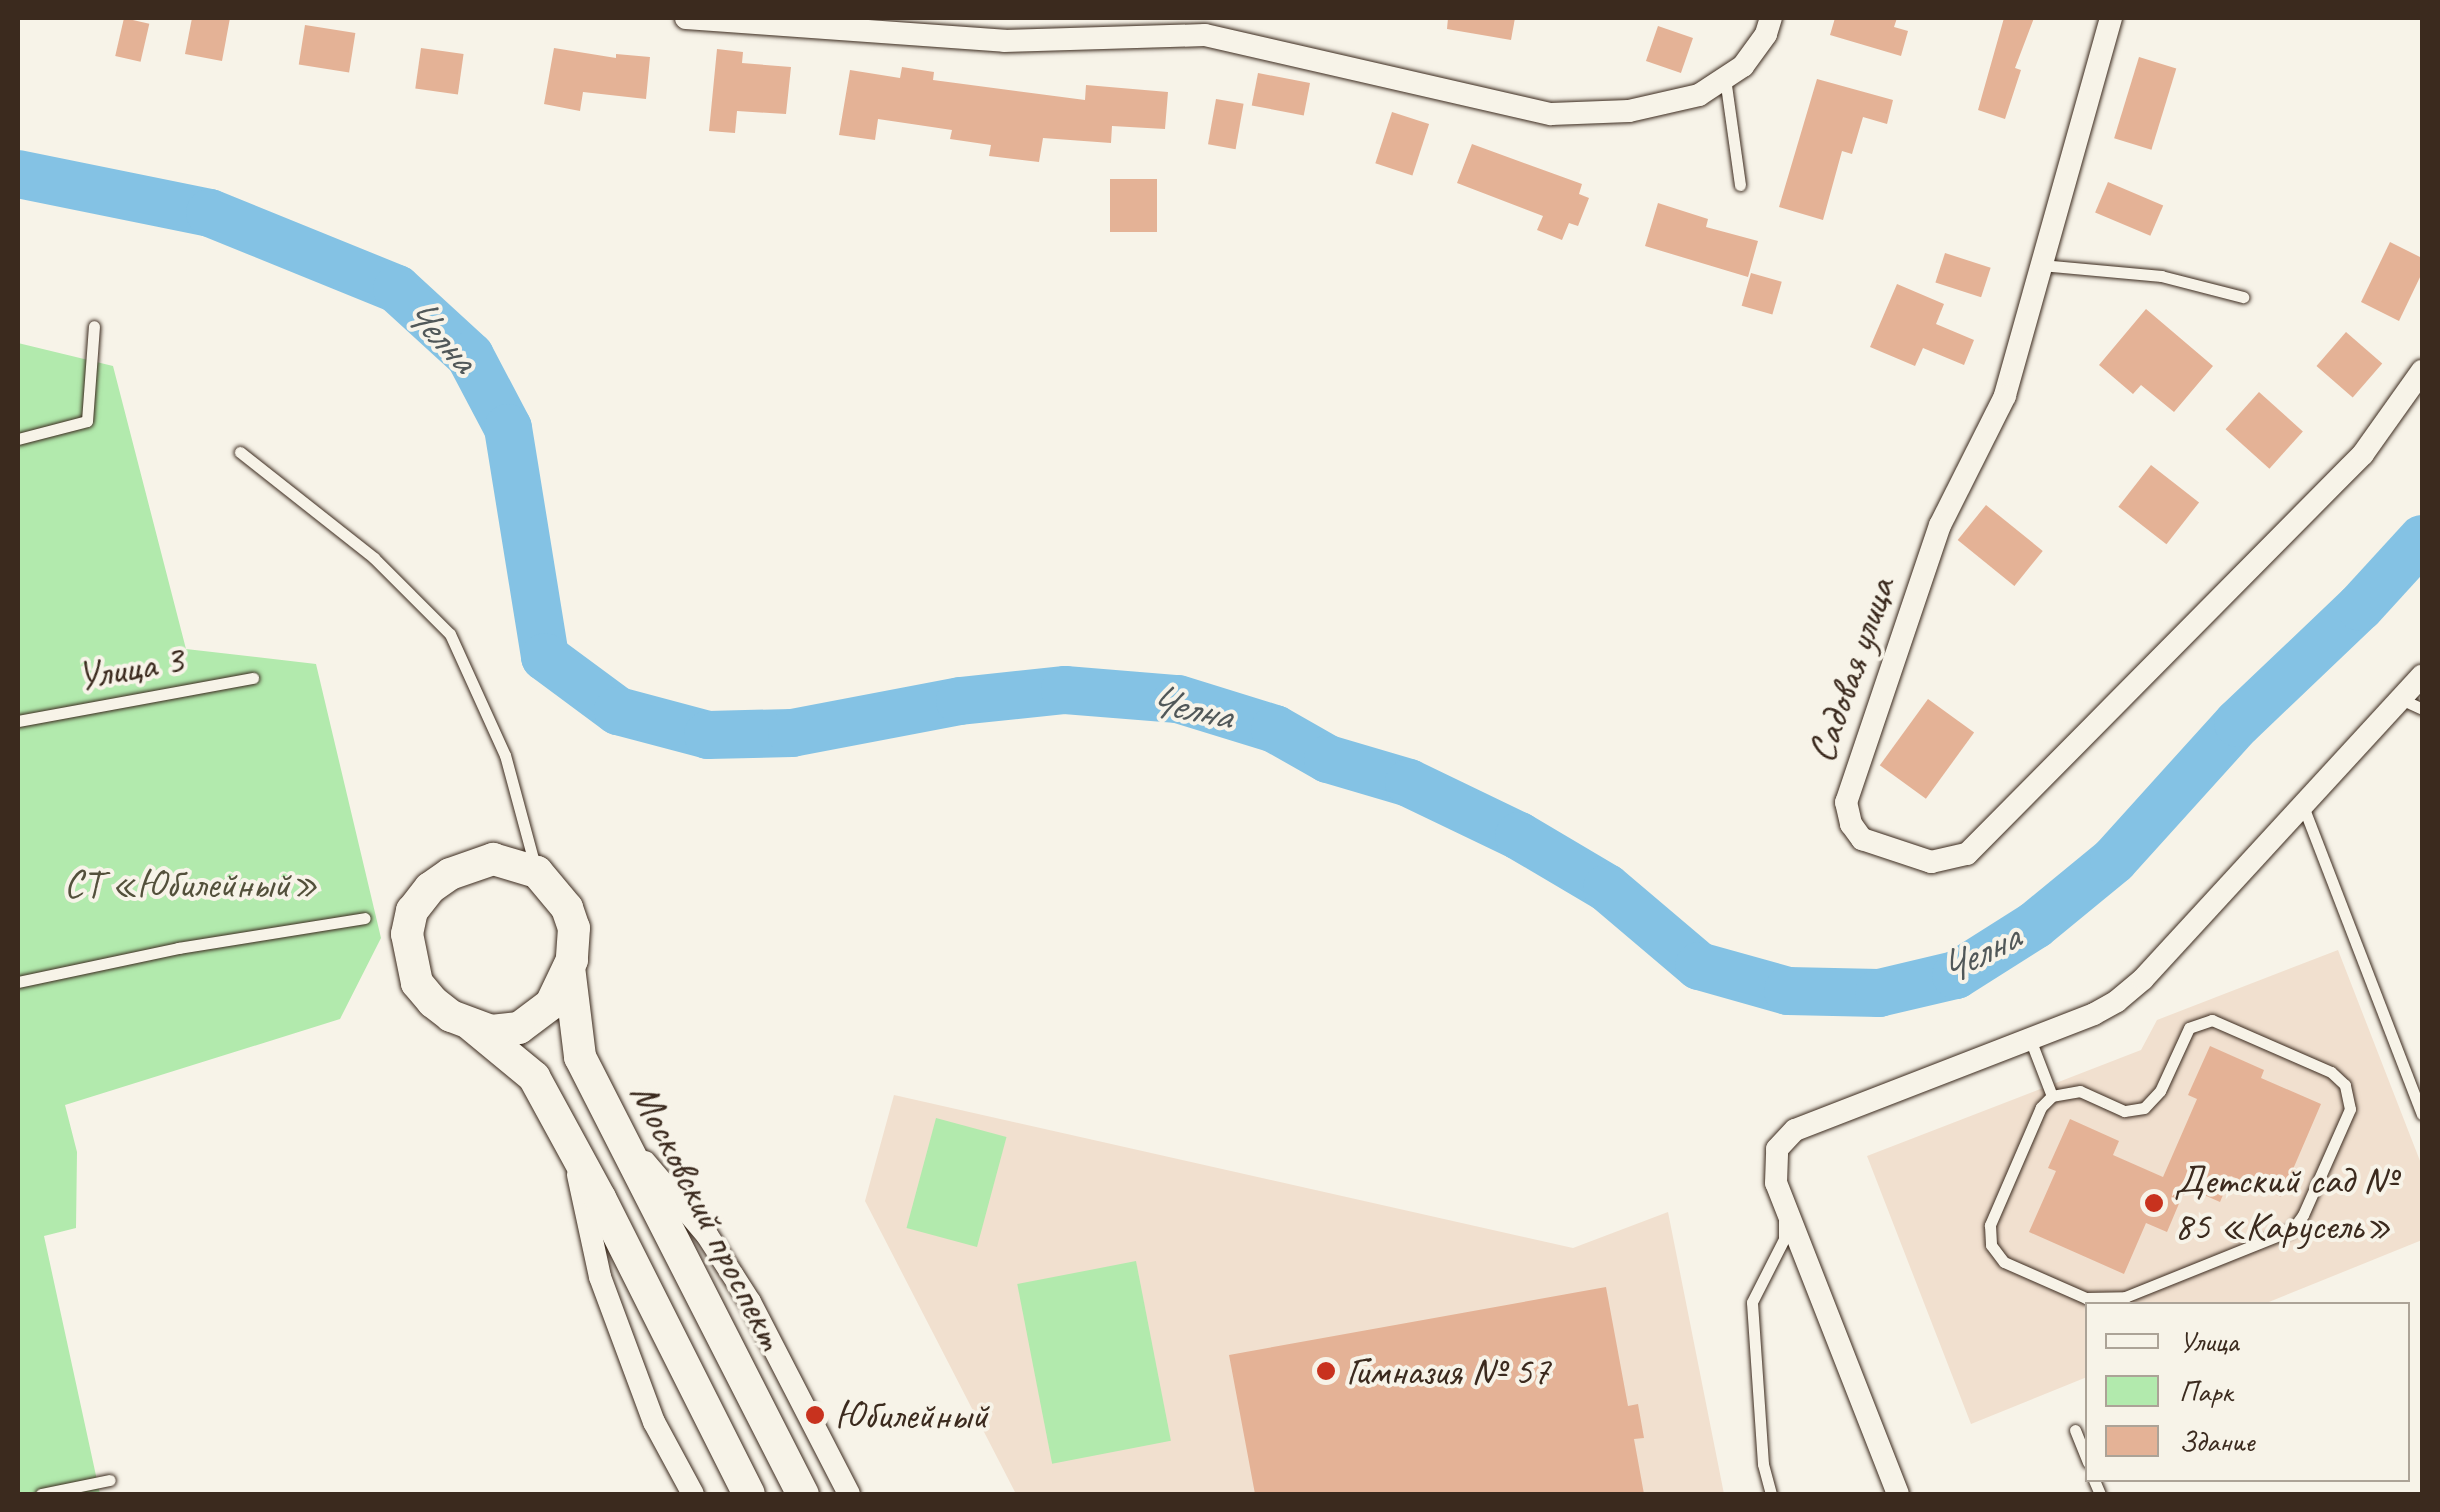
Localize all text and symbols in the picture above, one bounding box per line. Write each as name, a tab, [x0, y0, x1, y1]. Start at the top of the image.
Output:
water label: Челна	[393, 287, 487, 383]
street label: Садовая улица	[1797, 570, 1905, 770]
street label: Улица 3	[73, 635, 187, 701]
water label: Челна	[1144, 675, 1236, 741]
park label: СТ «Юбилейный»	[64, 860, 318, 908]
water label: Челна	[1930, 913, 2028, 995]
street label: Московский проспект	[620, 1075, 796, 1357]
place label: Детский сад № 85 «Карусель»	[2174, 1156, 2396, 1250]
marker: Детский сад № 85 «Карусель»	[2143, 1192, 2165, 1214]
legend	[2085, 1302, 2410, 1482]
text: Улица	[2179, 1322, 2238, 1360]
place label: Гимназия № 57	[1346, 1347, 1550, 1395]
marker: Гимназия № 57	[1315, 1360, 1337, 1382]
text: Парк	[2179, 1372, 2233, 1410]
place label: Юбилейный	[835, 1391, 988, 1439]
marker: Юбилейный	[804, 1404, 826, 1426]
text: Здание	[2179, 1422, 2254, 1460]

